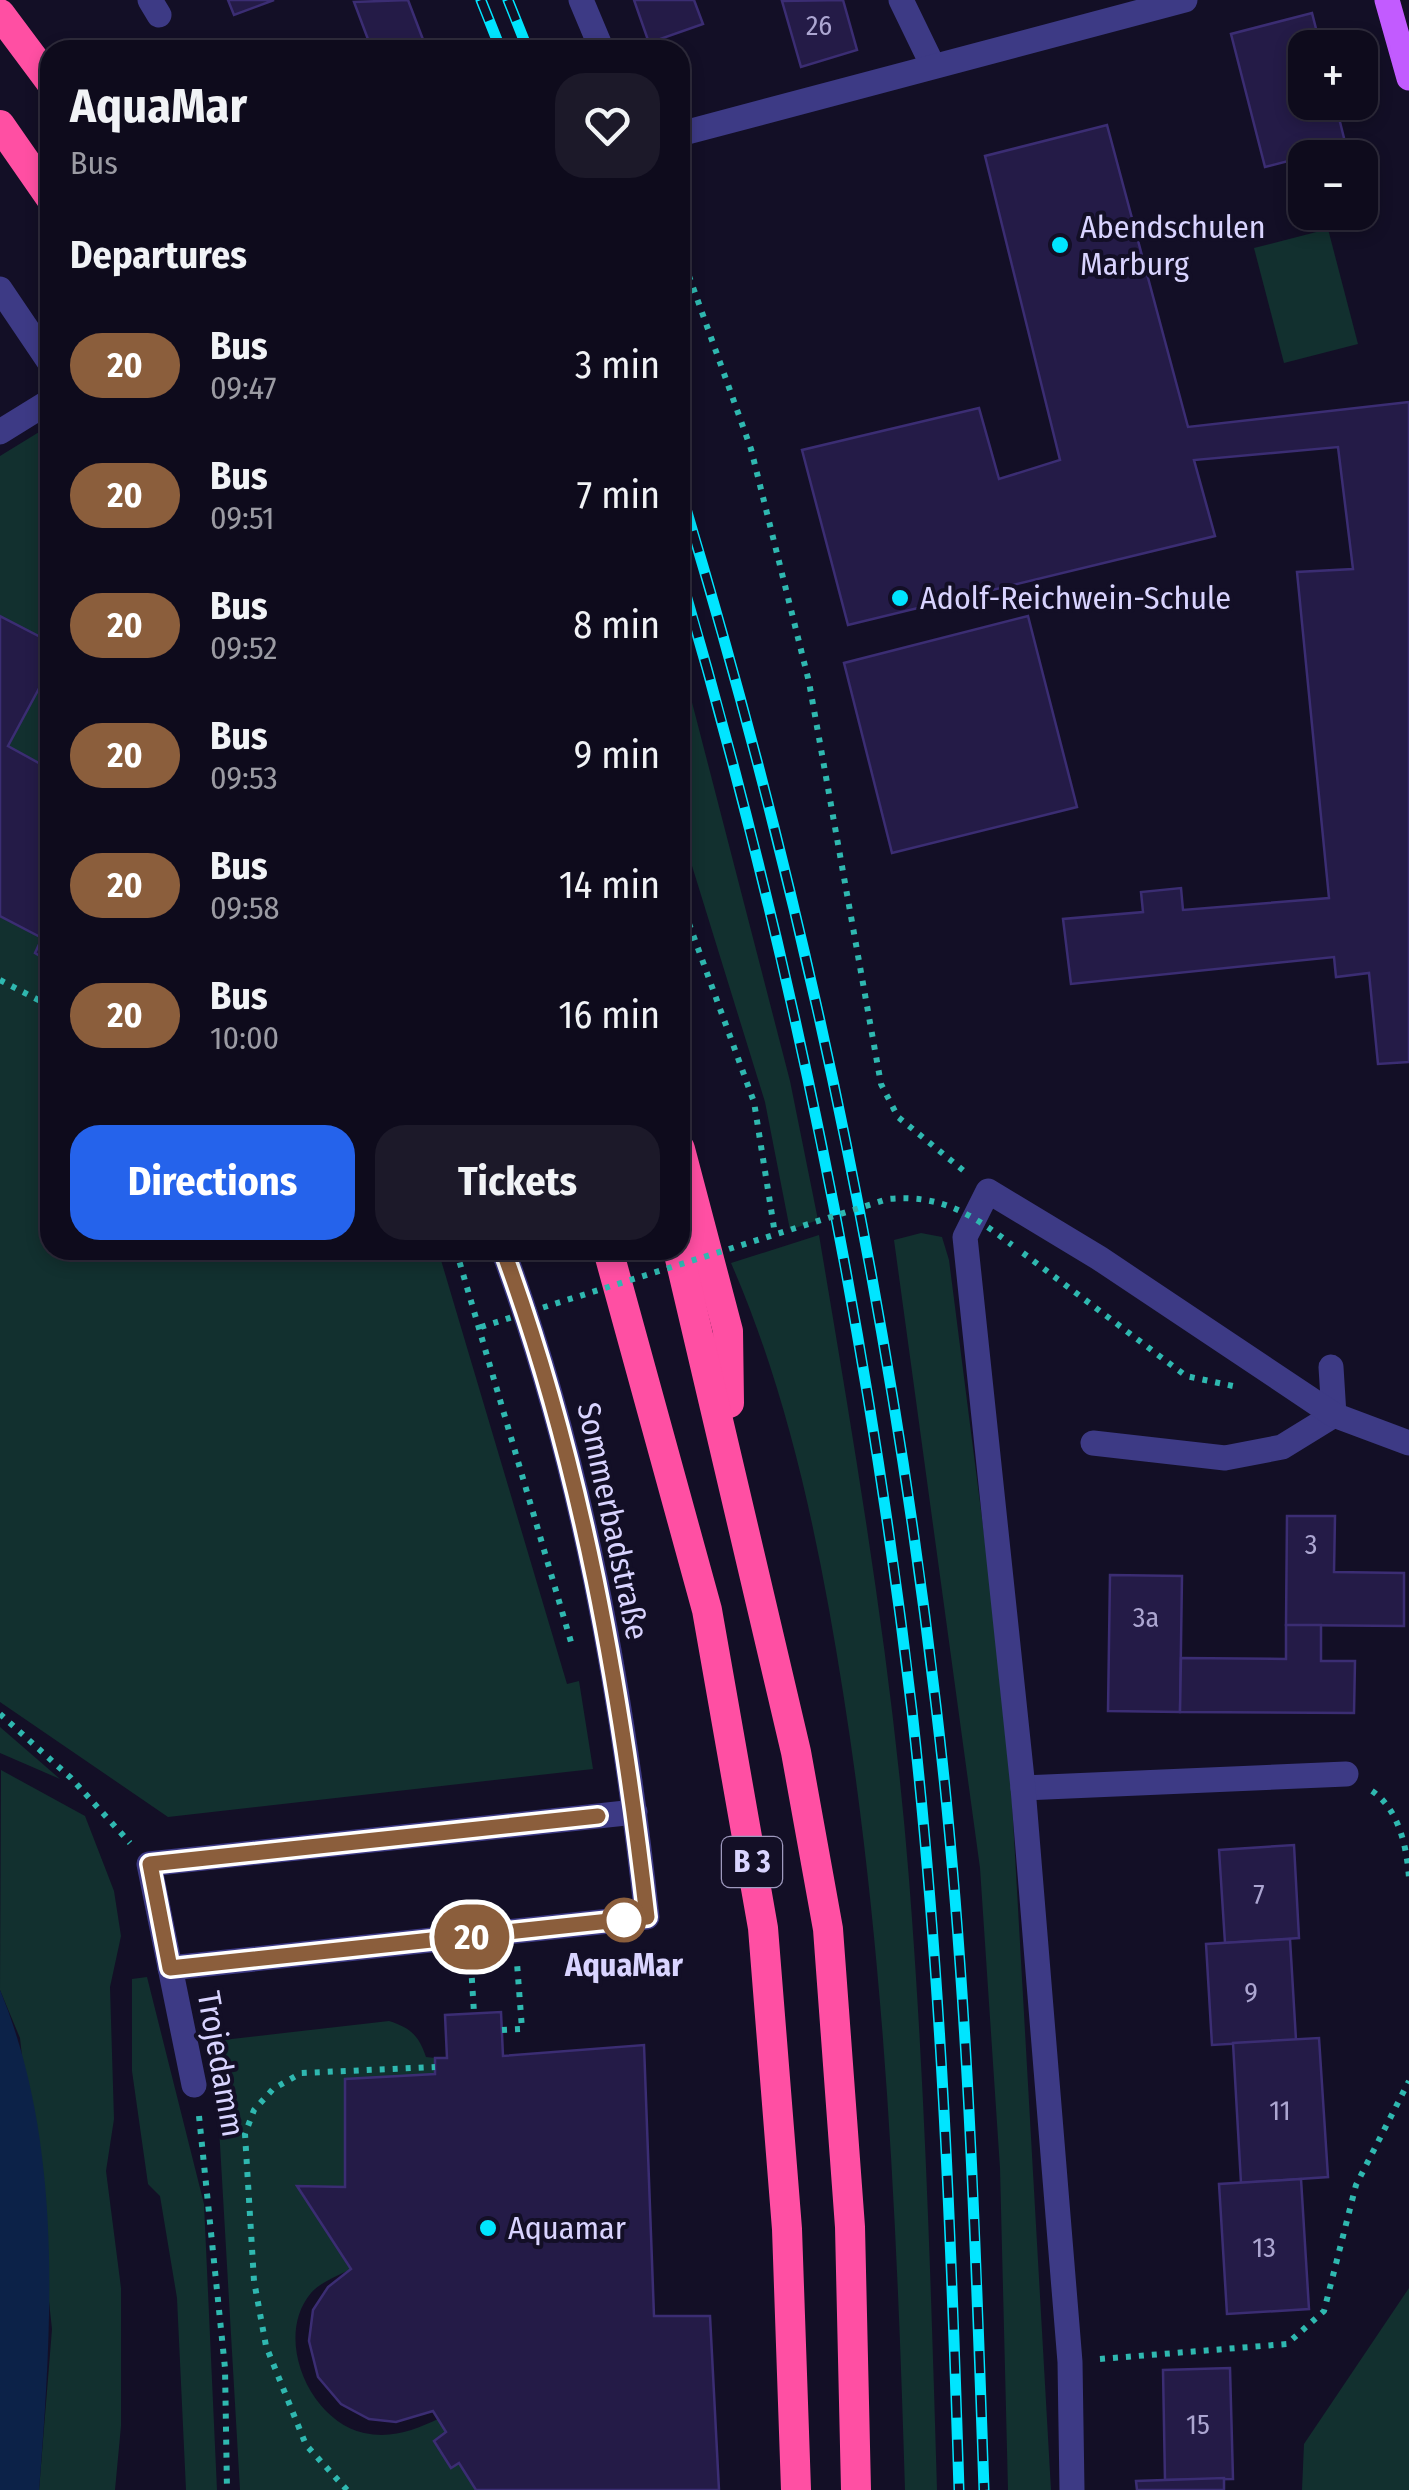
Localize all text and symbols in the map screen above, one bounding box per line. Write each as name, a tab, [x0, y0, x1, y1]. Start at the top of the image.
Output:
house number: 26	[806, 9, 832, 42]
map controls	[1288, 30, 1378, 230]
button: +	[1288, 30, 1378, 120]
button: heart	[555, 73, 660, 178]
text: AquaMar	[70, 77, 247, 135]
button: −	[1288, 140, 1378, 230]
text: Bus	[70, 144, 118, 182]
place label: Abendschulen Marburg	[1080, 208, 1266, 283]
text: Departures	[70, 232, 247, 278]
marker: Abendschulen Marburg	[1049, 234, 1071, 256]
text: Bus	[210, 323, 268, 369]
text: 3 min	[575, 342, 660, 388]
text: 20	[107, 344, 143, 386]
text: 09:47	[210, 369, 276, 407]
text: Bus	[210, 453, 268, 499]
text: 7 min	[577, 472, 660, 518]
text: 20	[107, 474, 143, 516]
text: 09:51	[210, 499, 274, 537]
place label: Adolf-Reichwein-Schule	[920, 579, 1231, 617]
text: Bus	[210, 583, 268, 629]
marker: Adolf-Reichwein-Schule	[889, 587, 911, 609]
text: 8 min	[573, 602, 660, 648]
text: 20	[107, 604, 143, 646]
text: 09:52	[210, 629, 277, 667]
text: Bus	[210, 713, 268, 759]
text: 9 min	[574, 732, 660, 778]
text: 20	[107, 734, 143, 776]
text: 09:53	[210, 759, 278, 797]
text: Bus	[210, 843, 268, 889]
text: 14 min	[559, 862, 660, 908]
text: 20	[107, 864, 143, 906]
text: 09:58	[210, 889, 280, 927]
text: Bus	[210, 973, 268, 1019]
text: 16 min	[559, 992, 660, 1038]
text: 20	[107, 994, 143, 1036]
text: 10:00	[210, 1019, 279, 1057]
button: Directions	[70, 1125, 355, 1240]
button: Tickets	[375, 1125, 660, 1240]
street label: Sommerbadstraße	[569, 1399, 657, 1643]
house number: 3	[1305, 1528, 1317, 1561]
house number: 3a	[1133, 1601, 1159, 1634]
road number: B 3	[722, 1837, 782, 1887]
house number: 7	[1253, 1878, 1265, 1911]
marker: AquaMar	[603, 1899, 645, 1941]
line badge: 20	[427, 1904, 517, 1970]
text: 20	[454, 1916, 490, 1958]
place label: AquaMar	[564, 1946, 683, 1984]
house number: 9	[1244, 1976, 1258, 2009]
street label: Trojedamm	[190, 1988, 252, 2140]
house number: 11	[1269, 2094, 1291, 2127]
place label: Aquamar	[508, 2209, 626, 2247]
marker: Aquamar	[477, 2217, 499, 2239]
house number: 13	[1252, 2231, 1276, 2264]
house number: 15	[1186, 2408, 1210, 2441]

